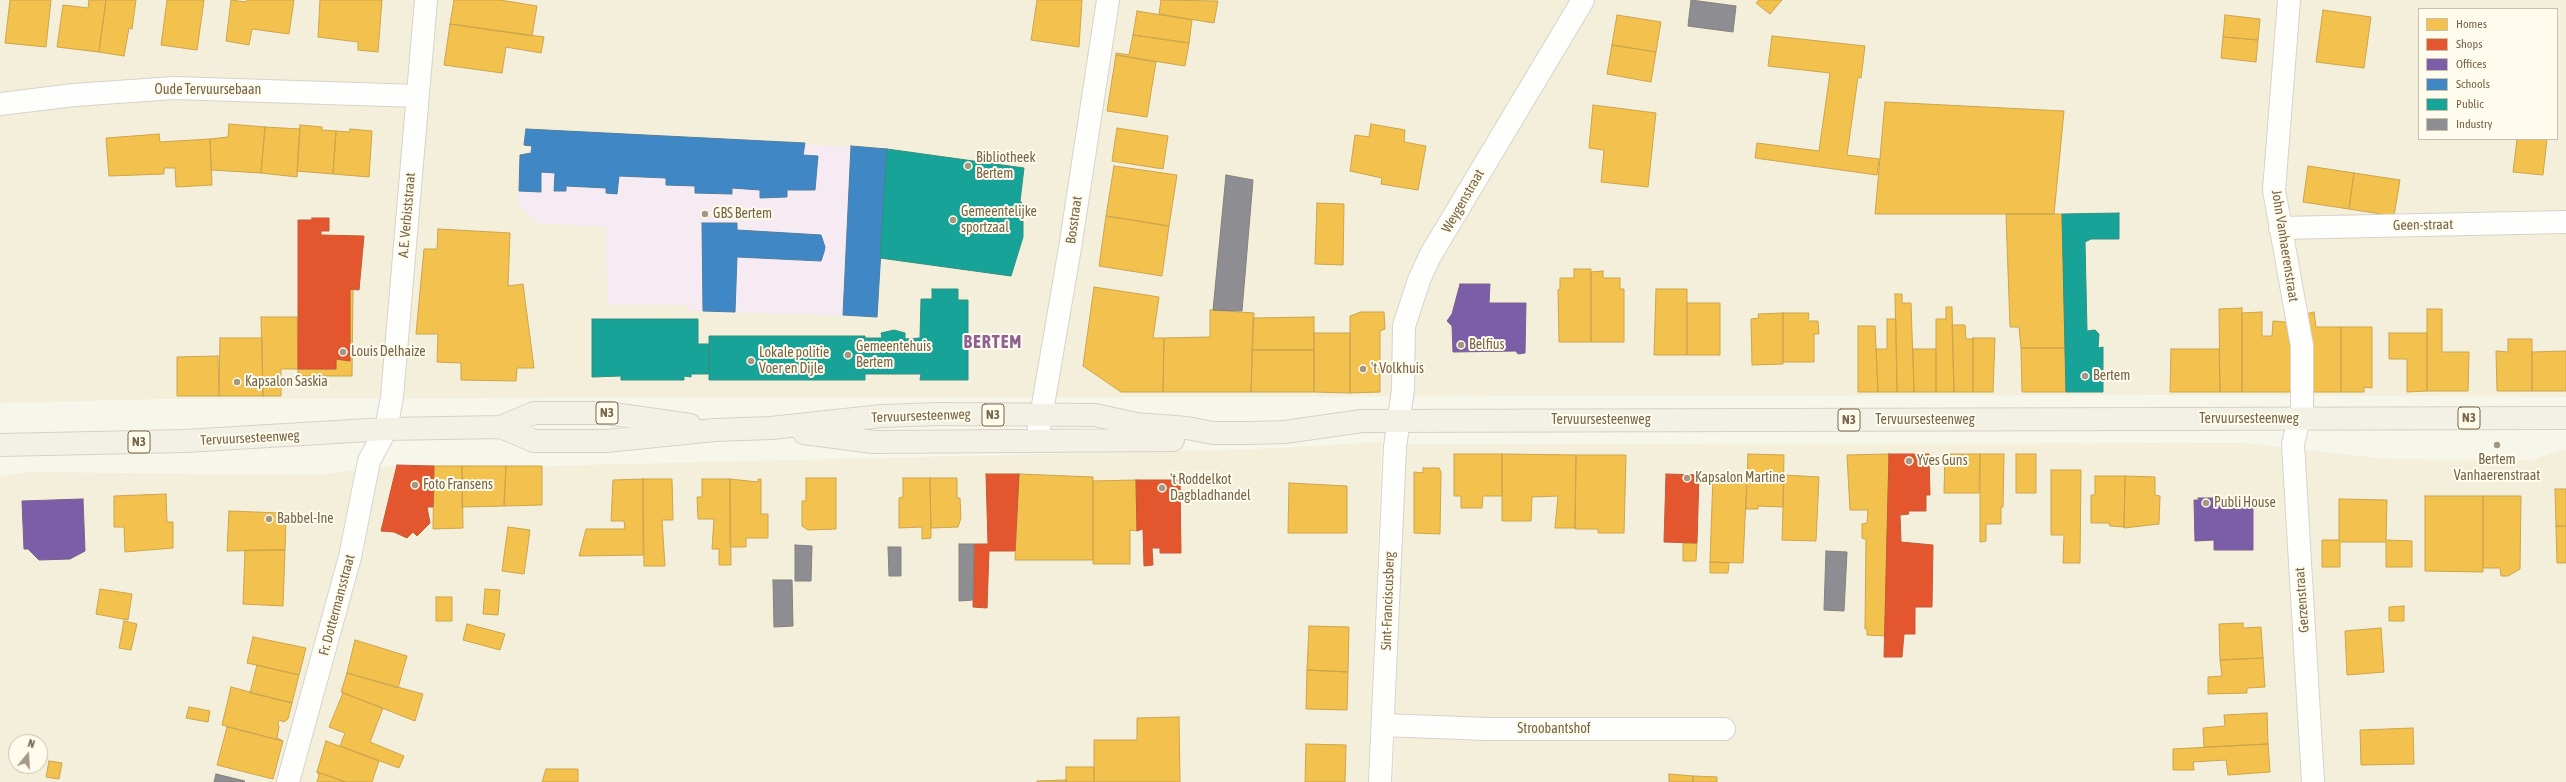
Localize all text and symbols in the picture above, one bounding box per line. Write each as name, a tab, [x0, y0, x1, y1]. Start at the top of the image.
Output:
legend	[2418, 8, 2558, 140]
text: Homes	[2456, 17, 2487, 31]
text: Shops	[2456, 37, 2482, 51]
text: Offices	[2456, 57, 2486, 71]
text: Schools	[2456, 77, 2490, 91]
street label: Oude Tervuursebaan	[155, 82, 261, 98]
text: Public	[2456, 97, 2484, 111]
text: Industry	[2456, 117, 2493, 131]
place label: Bibliotheek Bertem	[976, 150, 1036, 182]
marker: Bibliotheek Bertem	[963, 161, 973, 171]
street label: Weygenstraat	[1438, 166, 1488, 236]
street label: A.E. Verbiststraat	[395, 172, 419, 258]
street label: John Vanhaerenstraat	[2268, 189, 2302, 303]
street label: Bosstraat	[1062, 195, 1086, 245]
place label: Gemeentelijke sportzaal	[961, 204, 1037, 236]
place label: GBS Bertem	[713, 206, 772, 222]
marker: GBS Bertem	[700, 209, 710, 219]
marker: Gemeentelijke sportzaal	[948, 215, 958, 225]
street label: Geen-straat	[2393, 216, 2453, 234]
district label: BERTEM	[964, 331, 1022, 353]
place label: Belfius	[1469, 337, 1504, 353]
place label: Gemeentehuis Bertem	[856, 339, 931, 372]
marker: Belfius	[1456, 340, 1466, 350]
place label: Louis Delhaize	[351, 344, 426, 360]
place label: Lokale politie Voer en Dijle	[759, 345, 829, 378]
marker: Louis Delhaize	[338, 347, 348, 357]
marker: Gemeentehuis Bertem	[843, 350, 853, 360]
marker: Lokale politie Voer en Dijle	[746, 356, 756, 366]
place label: 't Volkhuis	[1371, 361, 1424, 377]
marker: 't Volkhuis	[1358, 364, 1368, 374]
place label: Bertem	[2093, 368, 2130, 384]
marker: Bertem	[2080, 371, 2090, 381]
place label: Kapsalon Saskia	[245, 374, 328, 390]
marker: Kapsalon Saskia	[232, 377, 242, 387]
road number: N3	[596, 402, 618, 424]
road number: N3	[982, 404, 1004, 426]
street label: Tervuursesteenweg	[871, 406, 971, 426]
road number: N3	[2458, 407, 2480, 429]
road number: N3	[1838, 409, 1860, 431]
street label: Tervuursesteenweg	[2199, 411, 2299, 427]
street label: Tervuursesteenweg	[1551, 412, 1651, 428]
street label: Tervuursesteenweg	[1875, 412, 1975, 428]
street label: Tervuursesteenweg	[200, 427, 300, 449]
road number: N3	[128, 431, 150, 453]
marker: Bertem Vanhaerenstraat	[2492, 440, 2502, 450]
place label: Bertem Vanhaerenstraat	[2454, 452, 2540, 484]
place label: Yves Guns	[1917, 453, 1968, 469]
marker: Yves Guns	[1904, 456, 1914, 466]
place label: Kapsalon Martine	[1695, 470, 1785, 486]
place label: 't Roddelkot Dagbladhandel	[1170, 472, 1251, 504]
marker: Kapsalon Martine	[1682, 473, 1692, 483]
place label: Foto Fransens	[423, 477, 493, 493]
marker: Foto Fransens	[410, 480, 420, 490]
marker: 't Roddelkot Dagbladhandel	[1157, 483, 1167, 493]
place label: Publi House	[2214, 495, 2276, 511]
marker: Publi House	[2201, 498, 2211, 508]
place label: Babbel-Ine	[277, 511, 334, 527]
marker: Babbel-Ine	[264, 514, 274, 524]
street label: Sint-Franciscusberg	[1378, 551, 1398, 651]
street label: Fr. Dottermansstraat	[315, 552, 359, 658]
street label: Gerzenstraat	[2291, 567, 2313, 633]
street label: Stroobantshof	[1517, 721, 1591, 737]
north arrow	[8, 734, 48, 774]
text: N	[26, 737, 36, 750]

